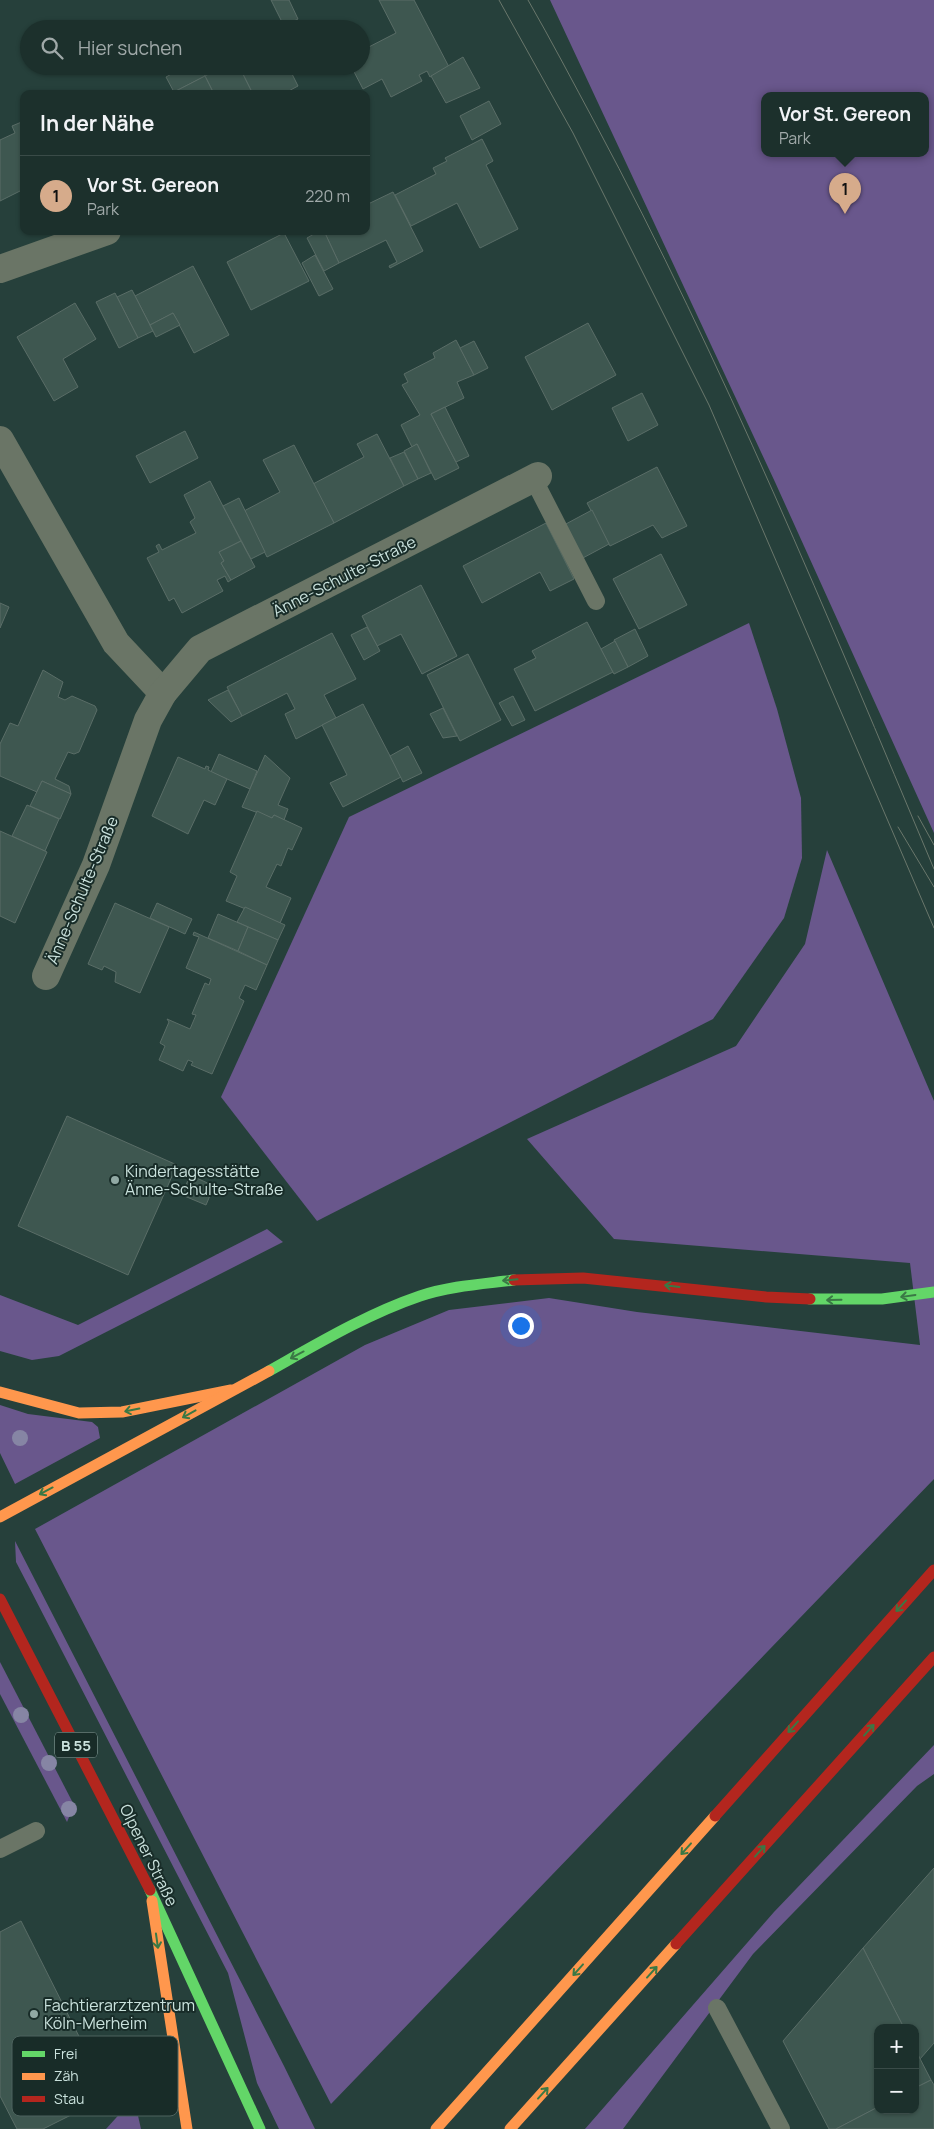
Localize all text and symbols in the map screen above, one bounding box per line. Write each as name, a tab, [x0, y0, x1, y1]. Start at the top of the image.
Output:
search box	[20, 20, 370, 75]
icon: search	[38, 34, 66, 62]
text: Hier suchen	[78, 35, 182, 61]
popup	[761, 92, 929, 157]
text: Vor St. Gereon	[779, 101, 911, 127]
text: In der Nähe	[40, 109, 154, 137]
text: Park	[779, 127, 811, 149]
text: Vor St. Gereon	[87, 172, 219, 198]
pin: 1	[829, 173, 861, 214]
text: 1	[52, 185, 60, 207]
text: 220 m	[305, 185, 350, 207]
text: Park	[87, 198, 119, 220]
street label: Änne-Schulte-Straße	[268, 530, 420, 622]
street label: Änne-Schulte-Straße	[41, 813, 123, 967]
place label: Kindertagesstätte Änne-Schulte-Straße	[125, 1160, 283, 1200]
marker: Kindertagesstätte Änne-Schulte-Straße	[109, 1174, 121, 1186]
one-way arrow	[502, 1275, 518, 1285]
one-way arrow	[664, 1281, 680, 1291]
one-way arrow	[901, 1291, 917, 1301]
one-way arrow	[826, 1295, 842, 1305]
your location	[508, 1313, 534, 1339]
one-way arrow	[290, 1350, 305, 1360]
one-way arrow	[125, 1406, 141, 1416]
one-way arrow	[182, 1409, 196, 1419]
one-way arrow	[39, 1487, 54, 1497]
one-way arrow	[895, 1599, 907, 1612]
one-way arrow	[788, 1721, 799, 1734]
one-way arrow	[863, 1724, 874, 1737]
road number: B 55	[55, 1732, 97, 1758]
street label: Olpener Straße	[115, 1800, 183, 1910]
one-way arrow	[680, 1842, 691, 1855]
one-way arrow	[754, 1845, 766, 1858]
one-way arrow	[153, 1932, 163, 1948]
one-way arrow	[572, 1964, 583, 1977]
one-way arrow	[646, 1966, 658, 1979]
place label: Fachtierarztzentrum Köln-Merheim	[44, 1994, 195, 2034]
marker: Fachtierarztzentrum Köln-Merheim	[28, 2008, 40, 2020]
map controls	[874, 2024, 919, 2114]
button: +	[874, 2024, 919, 2069]
legend	[12, 2036, 178, 2116]
text: Frei	[54, 2044, 77, 2063]
text: Zäh	[54, 2066, 79, 2085]
button: −	[874, 2069, 919, 2114]
one-way arrow	[537, 2086, 549, 2099]
text: Stau	[54, 2089, 84, 2108]

